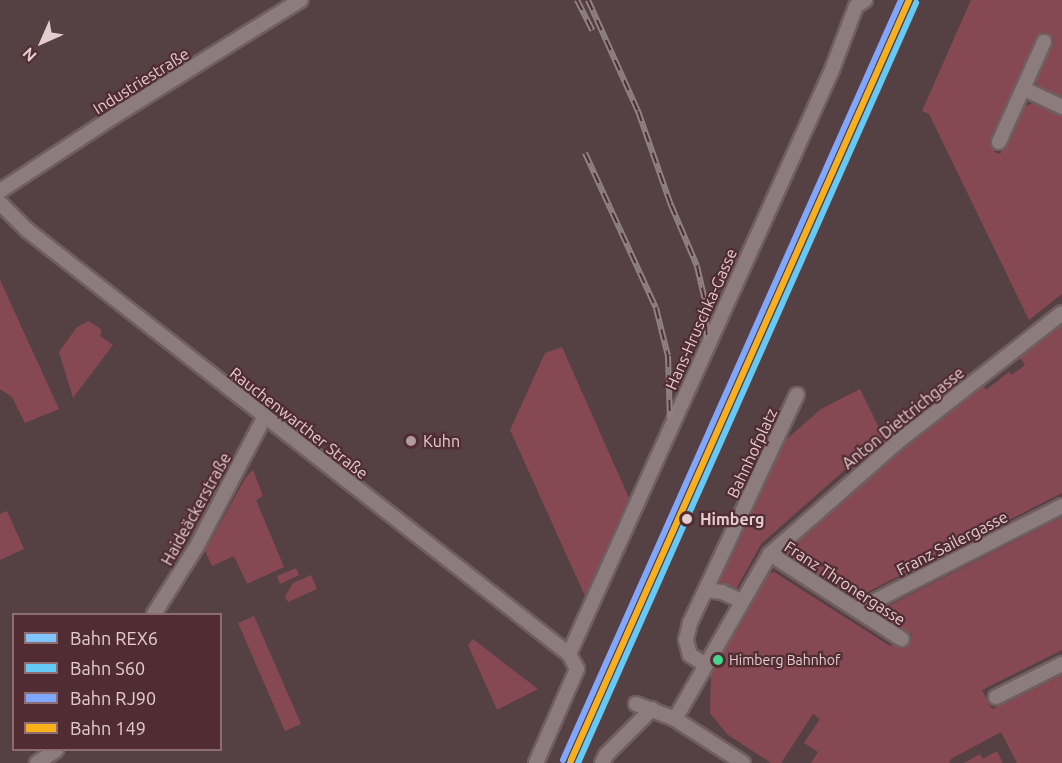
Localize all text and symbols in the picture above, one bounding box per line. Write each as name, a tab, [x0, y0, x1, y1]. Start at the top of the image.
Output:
north arrow	[12, 12, 72, 72]
text: N	[19, 44, 40, 65]
street label: Industriestraße	[89, 44, 193, 118]
street label: Hans-Hruschka-Gasse	[661, 245, 741, 393]
street label: Rauchenwarther Straße	[226, 363, 372, 483]
street label: Anton Diettrichgasse	[838, 363, 968, 473]
street label: Bahnhofplatz	[723, 405, 781, 501]
place label: Kuhn	[423, 431, 460, 451]
marker: Kuhn	[404, 434, 418, 448]
street label: Haideäckerstraße	[157, 449, 235, 569]
street label: Franz Sailergasse	[893, 507, 1011, 579]
place label: Himberg	[700, 509, 765, 529]
marker: Himberg	[678, 510, 696, 528]
street label: Franz Thronergasse	[781, 537, 909, 629]
legend	[12, 613, 222, 751]
text: Bahn REX6	[70, 628, 158, 648]
place label: Himberg Bahnhof	[729, 652, 840, 668]
marker: Himberg Bahnhof	[712, 654, 724, 666]
text: Bahn S60	[70, 658, 145, 678]
text: Bahn RJ90	[70, 688, 156, 708]
text: Bahn 149	[70, 718, 146, 738]

